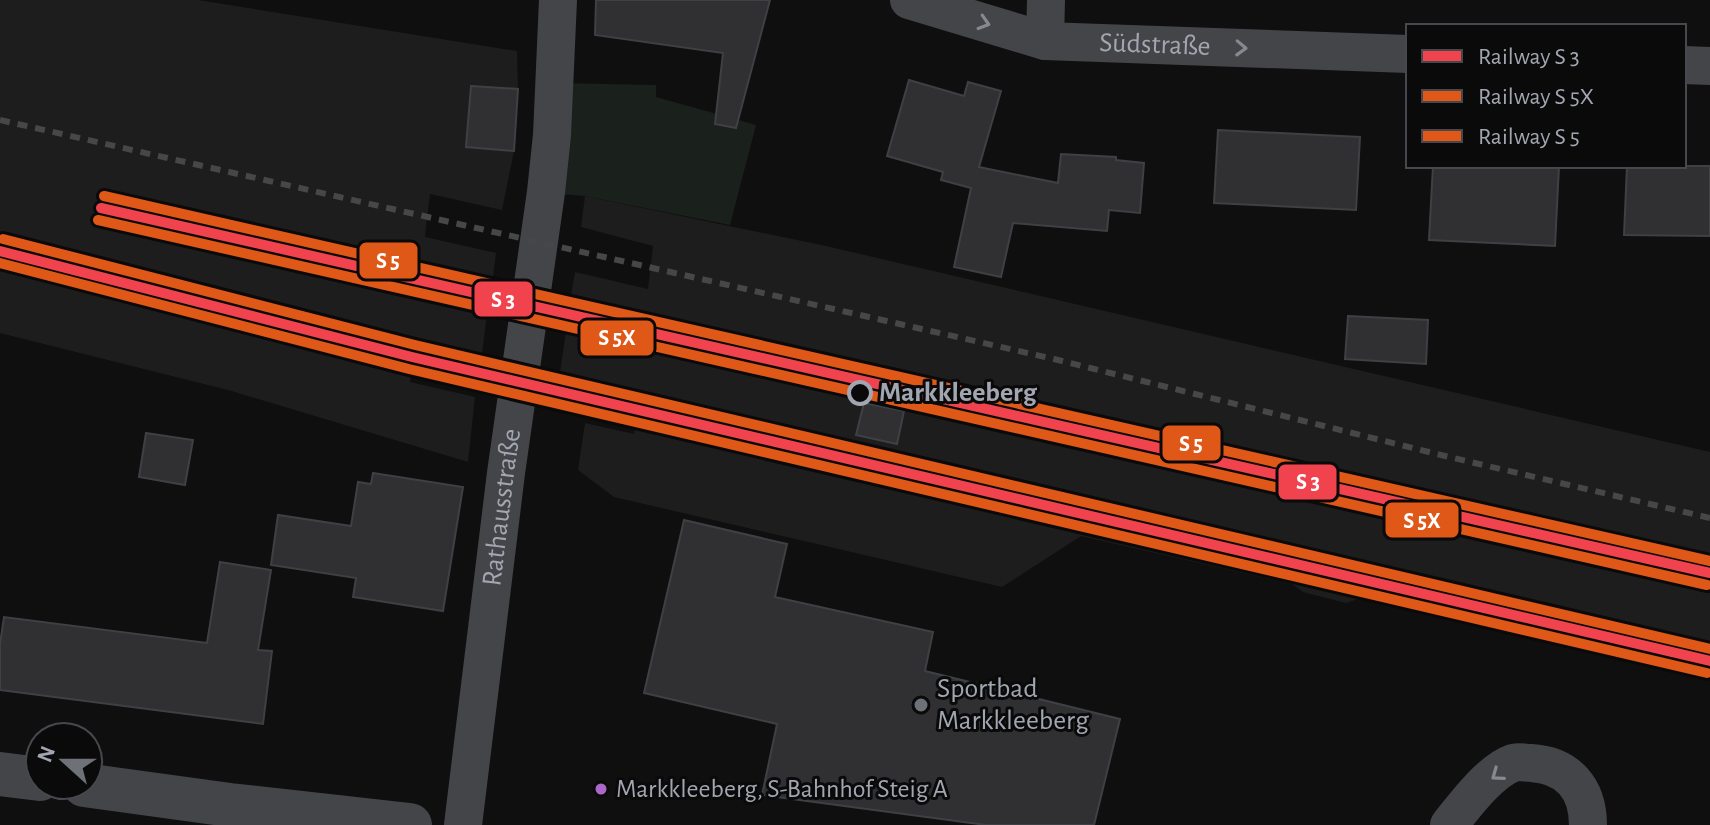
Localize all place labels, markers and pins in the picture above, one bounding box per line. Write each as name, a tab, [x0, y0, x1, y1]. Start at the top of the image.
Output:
place label: Markkleeberg	[879, 379, 1038, 407]
marker: Markkleeberg	[848, 381, 872, 405]
place label: Sportbad Markkleeberg	[937, 675, 1089, 735]
marker: Sportbad Markkleeberg	[912, 696, 930, 714]
place label: Markkleeberg, S-Bahnhof Steig A	[616, 776, 948, 802]
marker: Markkleeberg, S-Bahnhof Steig A	[593, 781, 609, 797]

